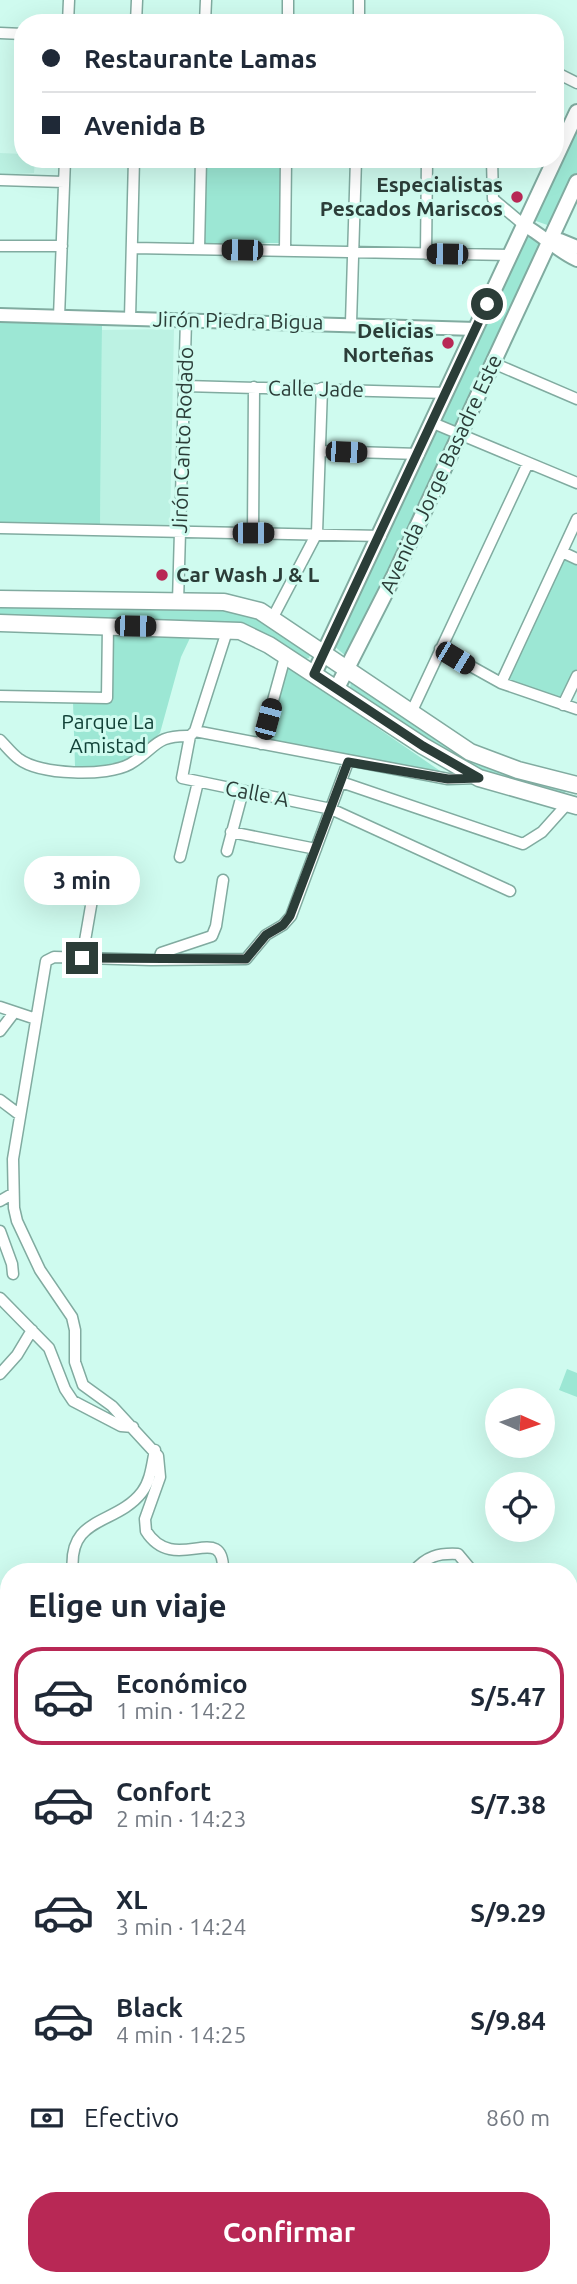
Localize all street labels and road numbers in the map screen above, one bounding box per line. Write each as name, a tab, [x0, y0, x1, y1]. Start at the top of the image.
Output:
street label: Jirón Piedra Bigua	[152, 307, 324, 333]
street label: Jirón Canto Rodado	[167, 346, 197, 534]
street label: Avenida Jorge Basadre Este	[374, 350, 506, 597]
street label: Calle Jade	[268, 375, 364, 401]
street label: Calle A	[223, 775, 292, 811]

